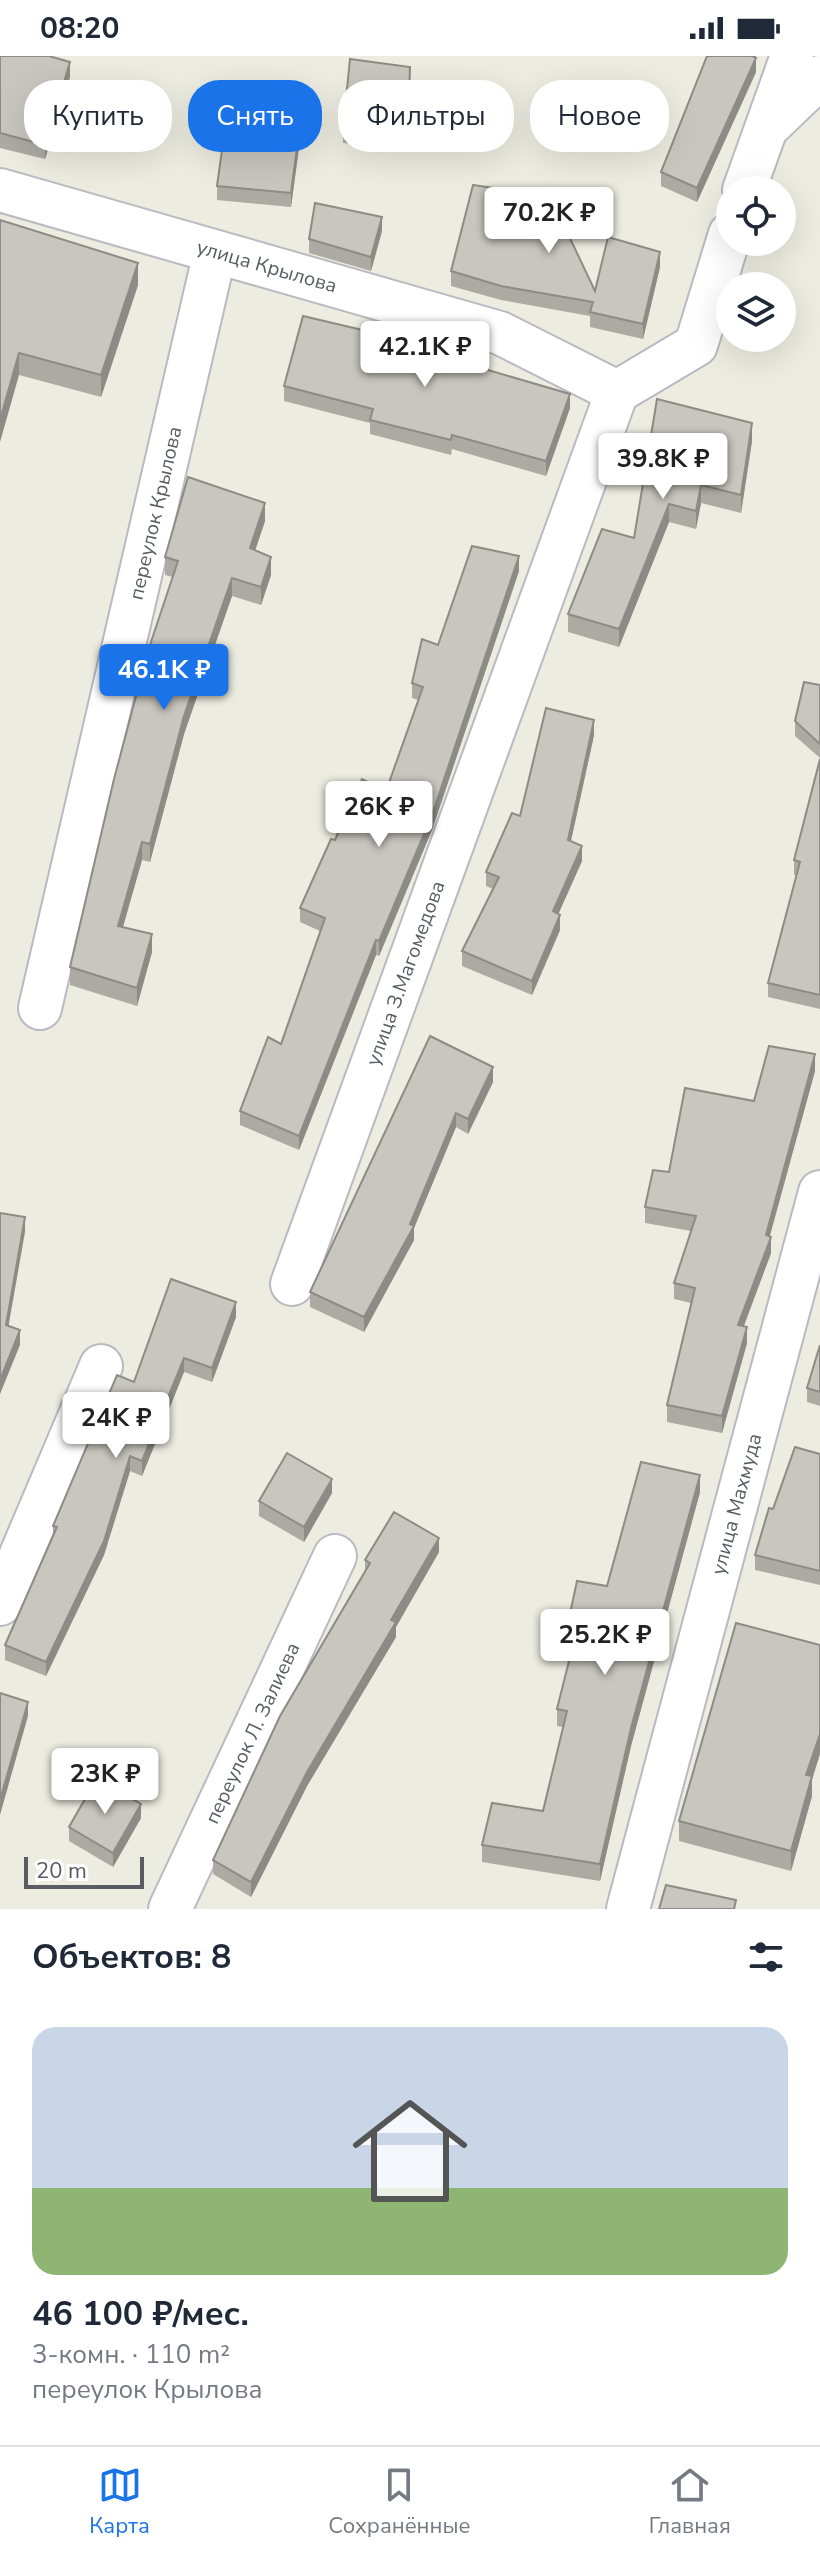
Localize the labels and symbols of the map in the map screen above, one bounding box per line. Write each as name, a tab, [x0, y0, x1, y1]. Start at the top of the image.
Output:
pin: 70.2K ₽	[475, 187, 623, 255]
street label: улица Крылова	[194, 234, 340, 299]
pin: 42.1K ₽	[351, 321, 499, 389]
street label: переулок Крылова	[122, 424, 189, 602]
pin: 39.8K ₽	[589, 433, 737, 501]
pin: 46.1K ₽	[90, 644, 238, 712]
pin: 26K ₽	[323, 781, 435, 849]
street label: улица З.Магомедова	[359, 877, 451, 1069]
pin: 24K ₽	[60, 1392, 172, 1460]
street label: улица Махмуда	[705, 1430, 768, 1578]
pin: 25.2K ₽	[531, 1609, 679, 1677]
street label: переулок Л. Залиева	[199, 1638, 306, 1828]
pin: 23K ₽	[49, 1748, 161, 1816]
scale bar	[24, 1853, 144, 1889]

